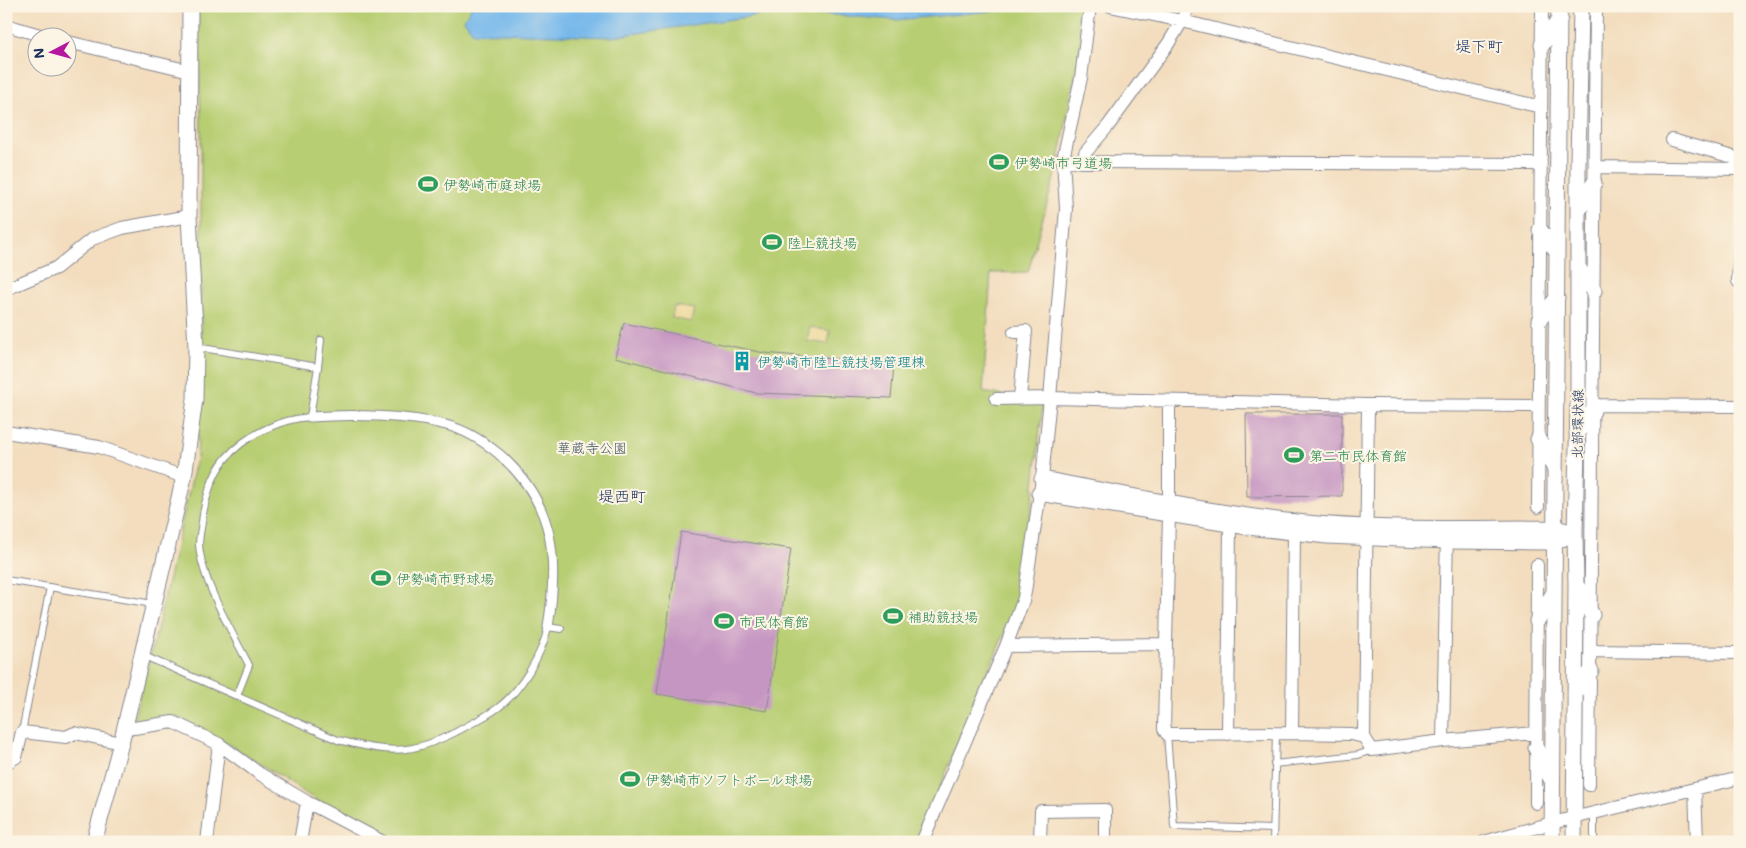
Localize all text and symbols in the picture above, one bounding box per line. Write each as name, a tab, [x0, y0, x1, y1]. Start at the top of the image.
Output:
north arrow	[28, 28, 78, 78]
district label: 堤下町	[1455, 35, 1503, 56]
text: N	[29, 47, 49, 60]
sports icon: 伊勢崎市弓道場	[988, 151, 1010, 173]
place label: 伊勢崎市弓道場	[1014, 153, 1112, 172]
sports icon: 伊勢崎市庭球場	[417, 173, 439, 195]
place label: 伊勢崎市庭球場	[443, 175, 541, 194]
sports icon: 陸上競技場	[761, 231, 783, 253]
place label: 陸上競技場	[787, 233, 857, 252]
building icon: 伊勢崎市陸上競技場管理棟	[731, 350, 753, 372]
place label: 伊勢崎市陸上競技場管理棟	[757, 352, 926, 371]
street label: 北部環状線	[1567, 389, 1587, 459]
park label: 華蔵寺公園	[557, 438, 627, 457]
sports icon: 第二市民体育館	[1283, 444, 1305, 466]
place label: 第二市民体育館	[1309, 446, 1407, 465]
district label: 堤西町	[598, 485, 646, 506]
sports icon: 伊勢崎市野球場	[370, 567, 392, 589]
place label: 伊勢崎市野球場	[396, 569, 494, 588]
sports icon: 補助競技場	[882, 605, 904, 627]
place label: 補助競技場	[908, 607, 978, 626]
sports icon: 市民体育館	[713, 610, 735, 632]
place label: 市民体育館	[739, 612, 809, 631]
sports icon: 伊勢崎市ソフトボール球場	[619, 768, 641, 790]
place label: 伊勢崎市ソフトボール球場	[645, 770, 812, 789]

